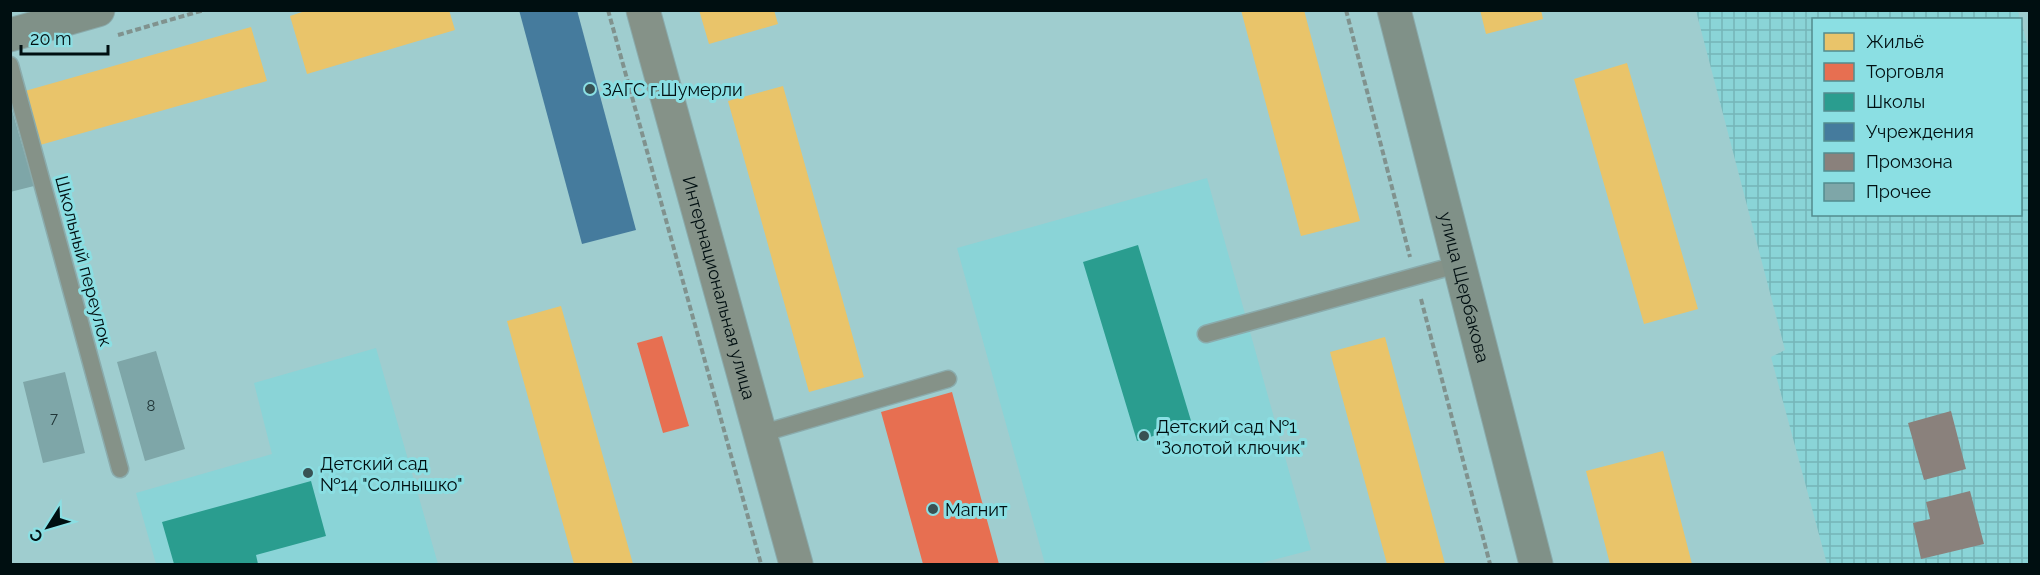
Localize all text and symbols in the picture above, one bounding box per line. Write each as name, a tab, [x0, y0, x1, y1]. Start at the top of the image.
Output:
scale bar	[21, 18, 108, 56]
legend	[1812, 18, 2022, 216]
text: 20 m	[30, 28, 72, 49]
text: Жильё	[1866, 31, 1924, 52]
text: Торговля	[1866, 61, 1944, 82]
place label: ЗАГС г.Шумерли	[602, 79, 743, 100]
marker: ЗАГС г.Шумерли	[583, 82, 597, 96]
text: Школы	[1866, 91, 1925, 112]
text: Учреждения	[1866, 121, 1974, 142]
text: Промзона	[1866, 151, 1953, 172]
street label: Школьный переулок	[51, 173, 117, 349]
street label: Интернациональная улица	[679, 174, 760, 402]
text: Прочее	[1866, 181, 1932, 202]
street label: улица Щербакова	[1436, 209, 1494, 365]
house number: 8	[147, 397, 156, 415]
house number: 7	[50, 409, 58, 427]
place label: Детский сад №1 "Золотой ключик"	[1156, 416, 1306, 458]
marker: Детский сад №1 "Золотой ключик"	[1137, 429, 1151, 443]
place label: Детский сад №14 "Солнышко"	[320, 453, 462, 495]
marker: Детский сад №14 "Солнышко"	[301, 466, 315, 480]
north arrow	[18, 497, 78, 557]
place label: Магнит	[945, 499, 1008, 520]
marker: Магнит	[926, 502, 940, 516]
text: С	[26, 526, 47, 546]

